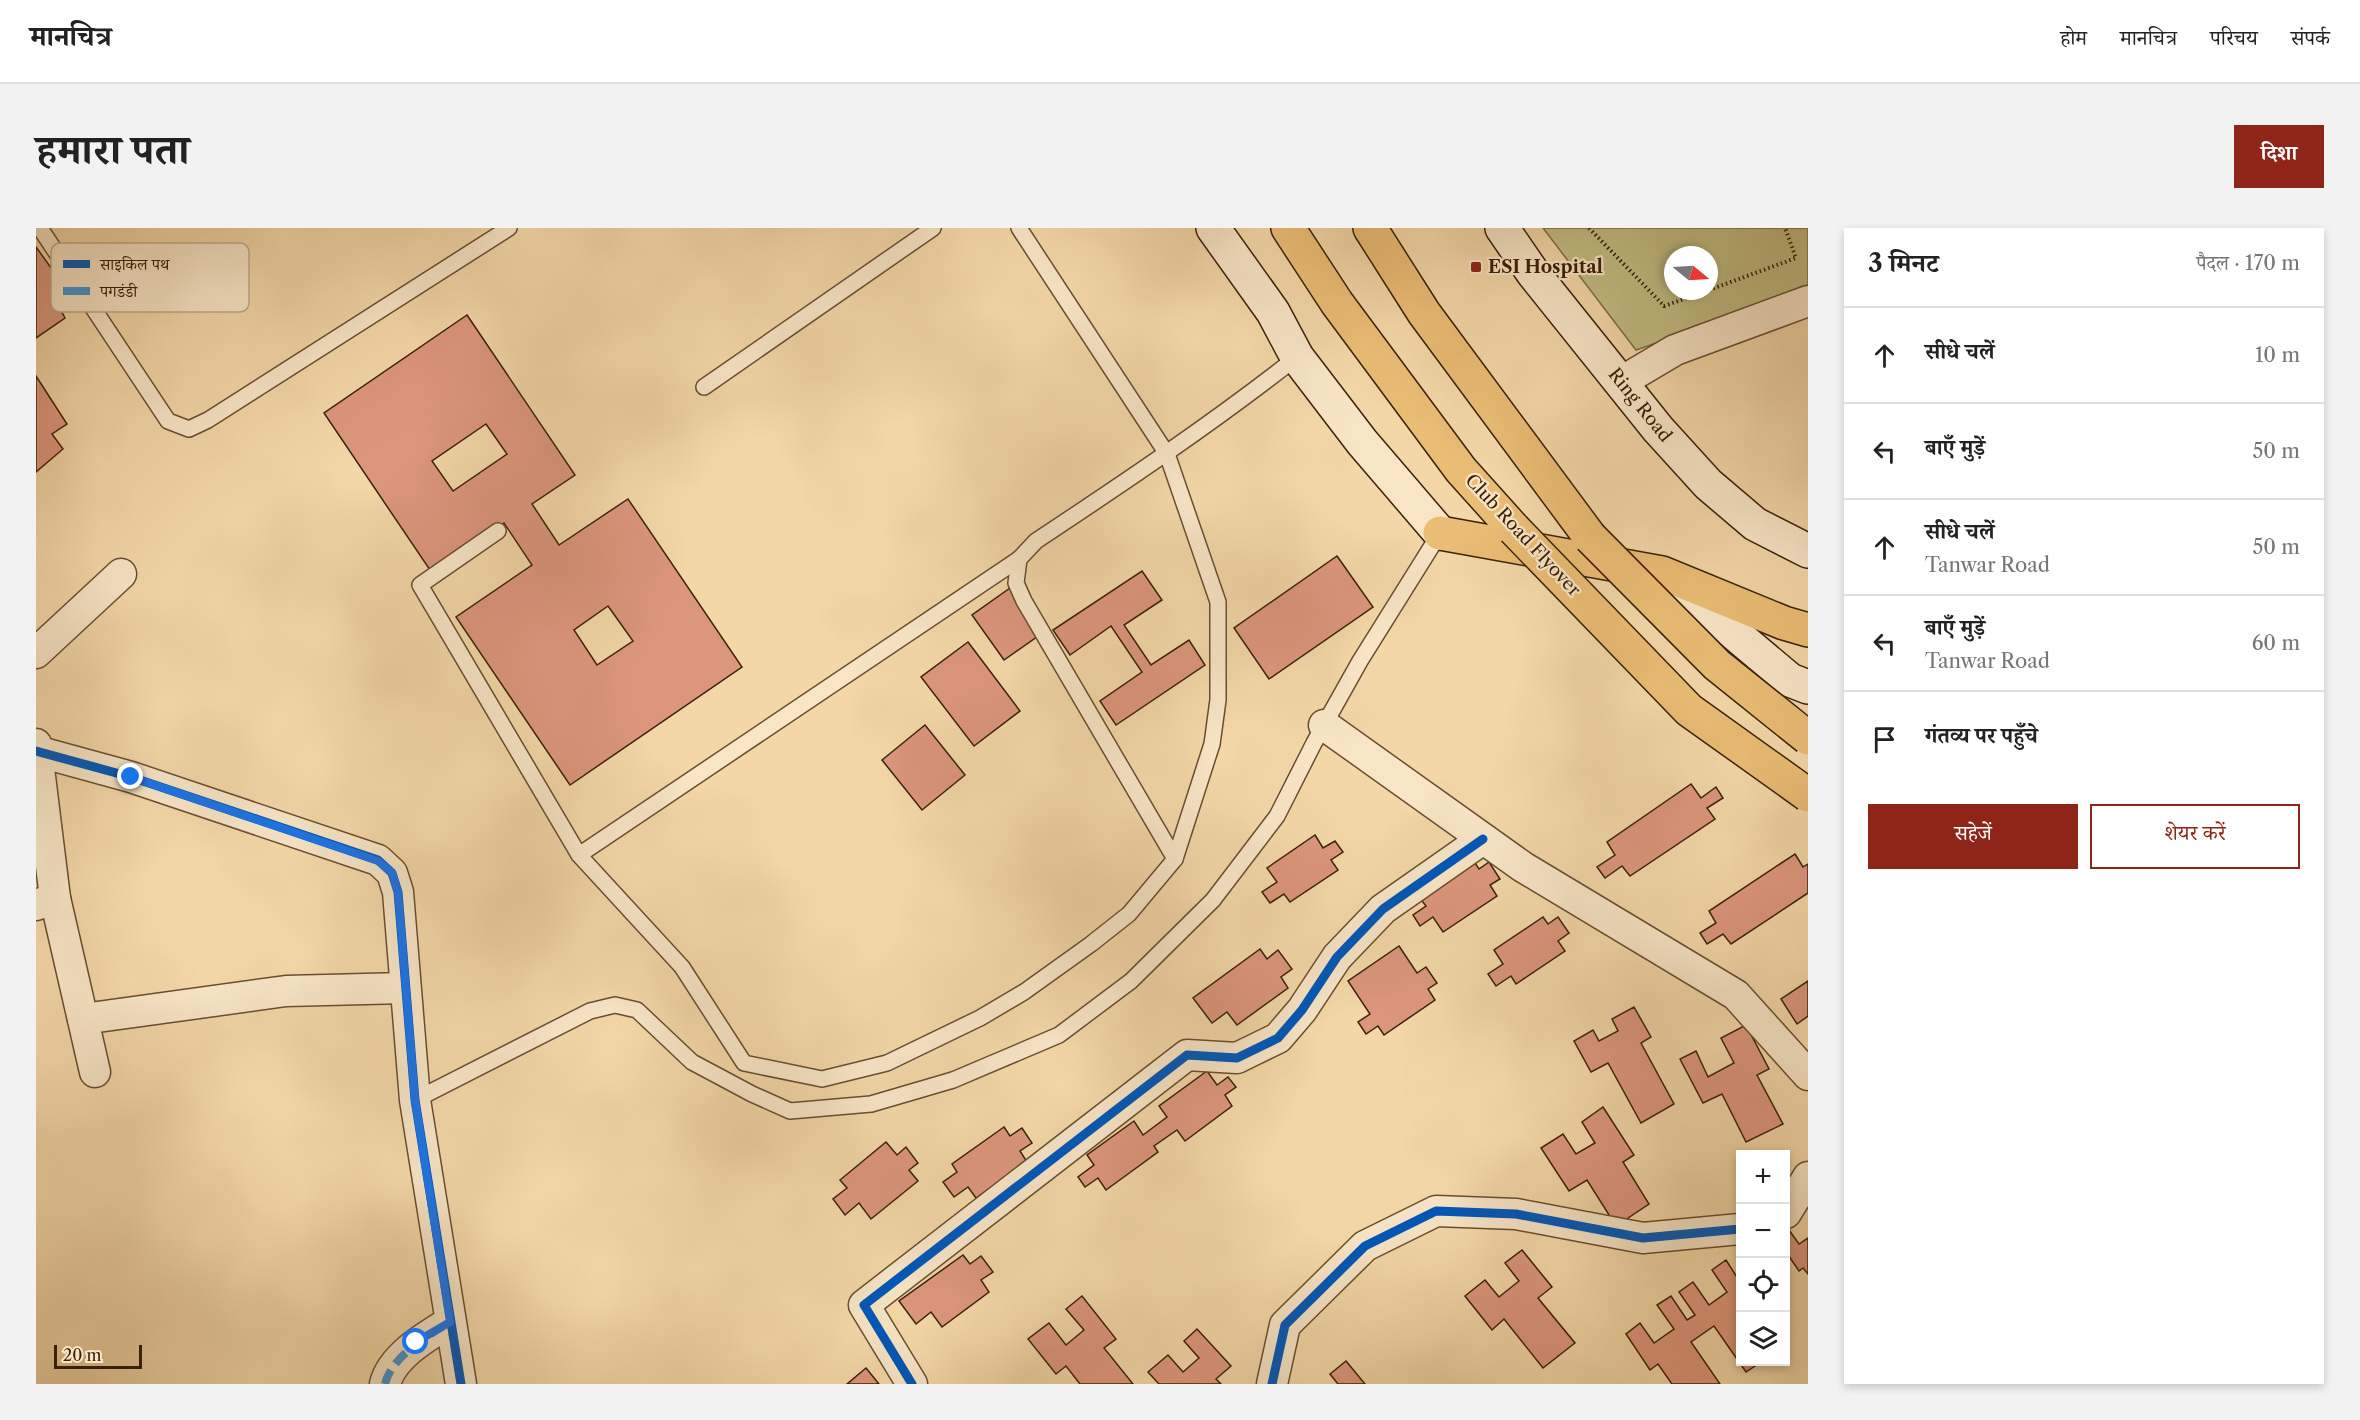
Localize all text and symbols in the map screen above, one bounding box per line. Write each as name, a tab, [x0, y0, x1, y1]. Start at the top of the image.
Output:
text: मानचित्र	[30, 19, 112, 53]
text: होम	[2060, 25, 2087, 50]
text: मानचित्र	[2120, 25, 2177, 50]
text: परिचय	[2210, 25, 2258, 50]
text: संपर्क	[2291, 25, 2330, 50]
text: हमारा पता	[36, 123, 189, 175]
button: दिशा	[2234, 125, 2324, 188]
legend	[51, 243, 249, 312]
north arrow	[1664, 246, 1718, 300]
text: 3 मिनट	[1868, 247, 1938, 279]
text: पैदल · 170 m	[2196, 251, 2300, 275]
text: साइकिल पथ	[99, 254, 170, 274]
place label: ESI Hospital	[1488, 256, 1603, 278]
marker: ESI Hospital	[1469, 260, 1483, 274]
text: पगडंडी	[99, 281, 138, 301]
text: सीधे चलें	[1925, 338, 1994, 365]
icon: ahead	[1868, 339, 1901, 372]
text: 10 m	[2255, 343, 2300, 367]
street label: Ring Road	[1604, 364, 1676, 446]
text: बाएँ मुड़ें	[1925, 434, 1985, 461]
icon: left	[1868, 435, 1901, 468]
text: 50 m	[2253, 439, 2300, 463]
street label: Club Road Flyover	[1461, 469, 1586, 601]
text: सीधे चलें	[1925, 518, 1994, 545]
icon: ahead	[1868, 531, 1901, 564]
text: 50 m	[2253, 535, 2300, 559]
text: Tanwar Road	[1925, 553, 2050, 577]
text: बाएँ मुड़ें	[1925, 614, 1985, 641]
icon: left	[1868, 627, 1901, 660]
text: 60 m	[2252, 631, 2300, 655]
text: Tanwar Road	[1925, 649, 2050, 673]
text: गंतव्य पर पहुँचे	[1925, 722, 2038, 749]
icon: arrive	[1868, 723, 1901, 756]
route end	[117, 763, 143, 789]
button: सहेजें	[1868, 804, 2078, 869]
button: शेयर करें	[2090, 804, 2300, 869]
map controls	[1736, 1150, 1790, 1366]
button: +	[1736, 1150, 1790, 1204]
button: −	[1736, 1204, 1790, 1258]
button: locate	[1736, 1258, 1790, 1312]
button: layers	[1736, 1312, 1790, 1366]
route start	[402, 1328, 428, 1354]
scale bar	[54, 1342, 142, 1370]
text: 20 m	[63, 1345, 102, 1365]

